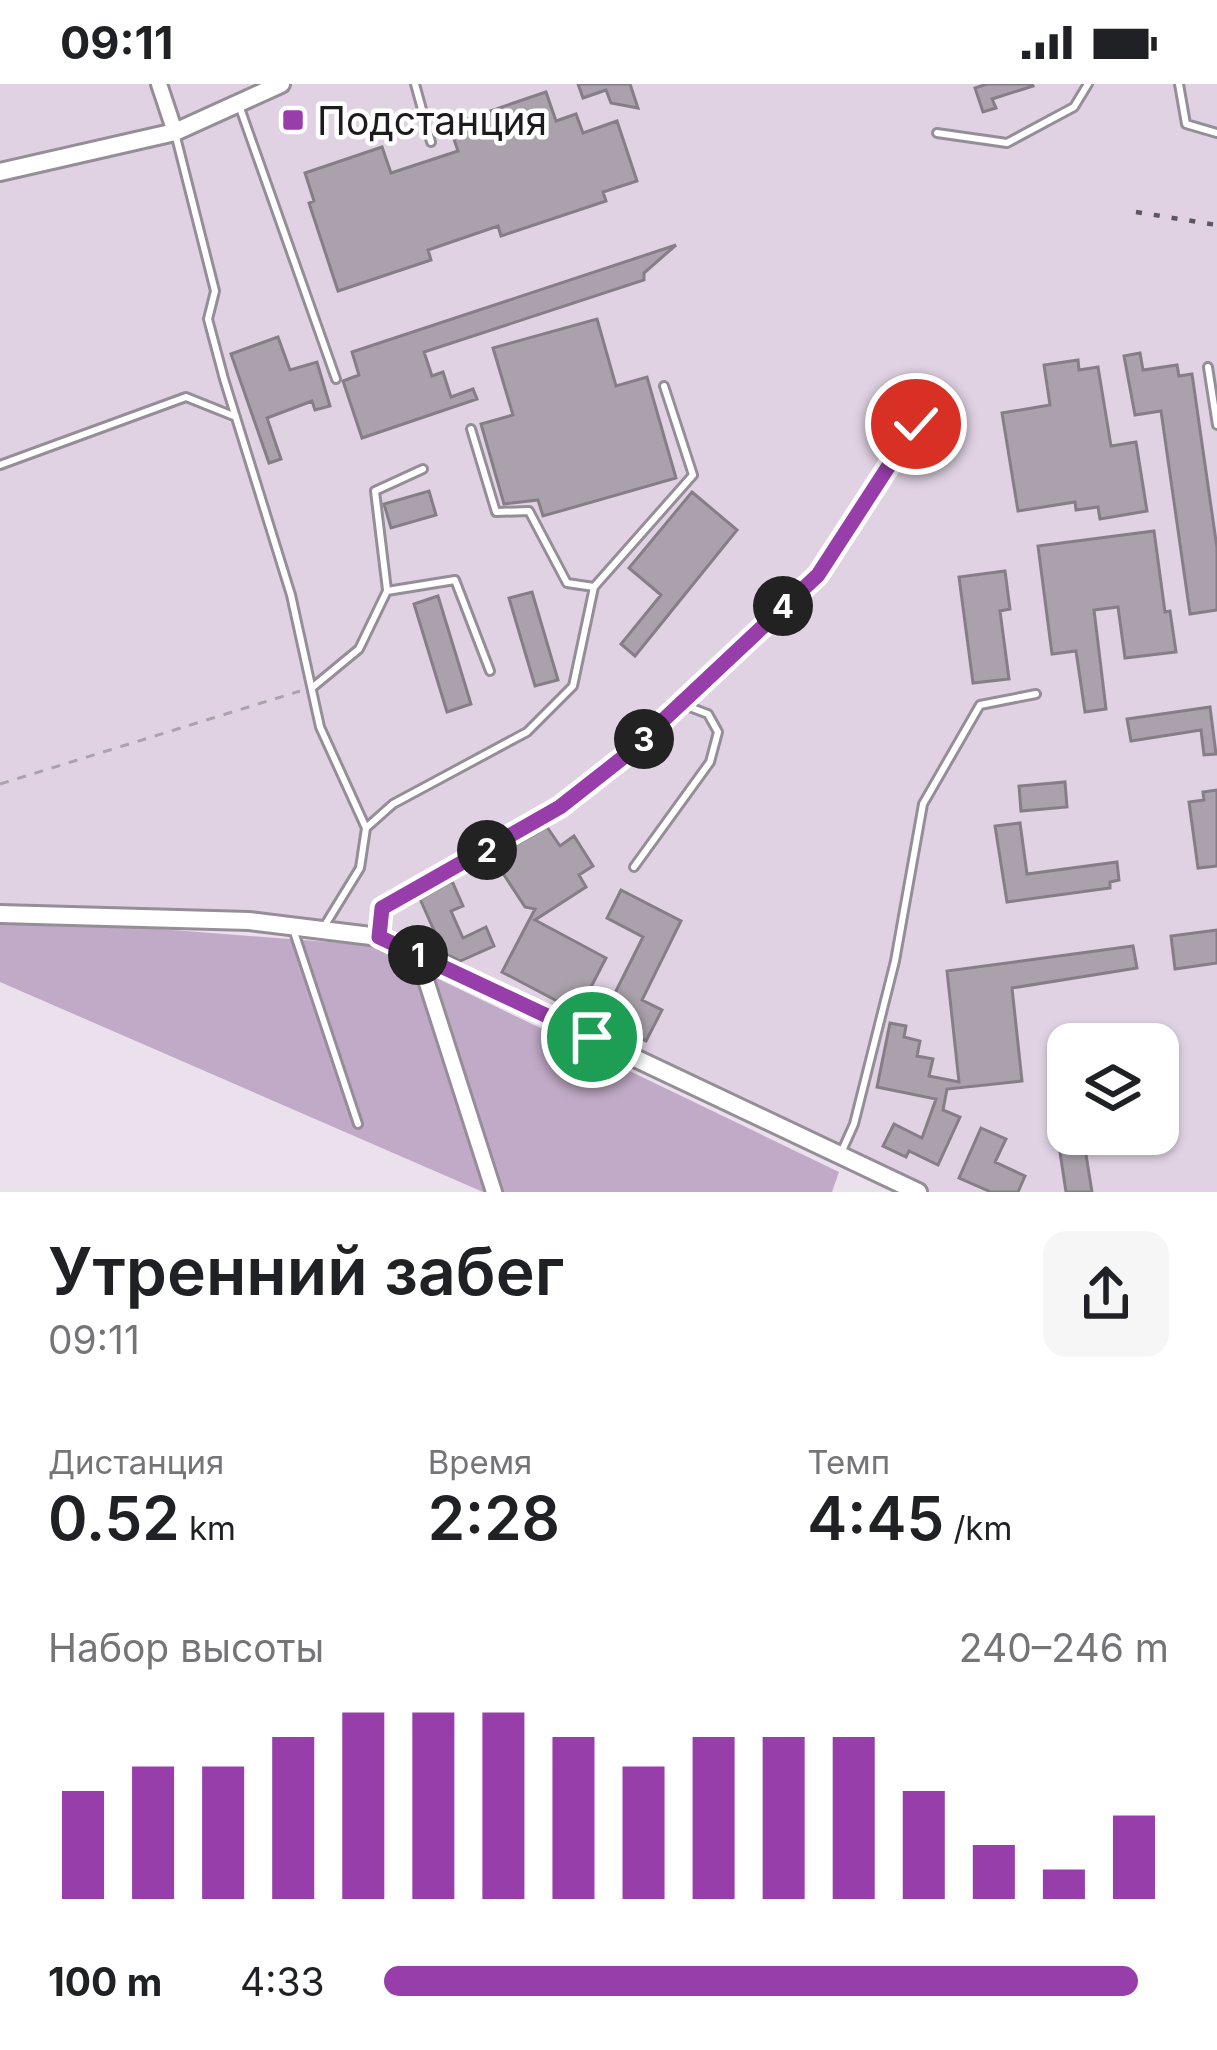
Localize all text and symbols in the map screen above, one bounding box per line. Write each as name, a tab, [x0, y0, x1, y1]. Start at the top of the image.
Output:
text: 09:11	[60, 15, 173, 70]
place label: Подстанция	[317, 97, 547, 144]
marker: Подстанция	[280, 107, 306, 133]
pin	[865, 373, 967, 475]
icon: check	[883, 391, 949, 457]
pin: 4	[753, 576, 813, 636]
text: 4	[772, 586, 794, 626]
pin: 3	[614, 709, 674, 769]
text: 3	[633, 719, 655, 759]
pin: 2	[457, 820, 517, 880]
text: 2	[477, 830, 497, 870]
pin: 1	[388, 925, 448, 985]
text: 1	[411, 935, 425, 975]
pin	[541, 986, 643, 1088]
icon: arrive	[559, 1004, 625, 1070]
map controls	[1047, 1023, 1179, 1155]
button: layers	[1047, 1023, 1179, 1155]
text: Утренний забег	[48, 1231, 564, 1311]
button: share	[1043, 1231, 1169, 1357]
text: 09:11	[48, 1316, 140, 1363]
text: Дистанция	[48, 1442, 224, 1482]
text: Время	[428, 1442, 532, 1482]
text: Темп	[807, 1442, 890, 1482]
text: 0.52	[48, 1482, 180, 1554]
text: 2:28	[428, 1482, 560, 1554]
text: 4:45	[807, 1482, 944, 1554]
text: km	[180, 1508, 236, 1548]
text: /km	[944, 1508, 1012, 1548]
text: Набор высоты	[48, 1624, 324, 1671]
text: 240–246 m	[959, 1624, 1169, 1671]
text: 100 m	[48, 1958, 162, 2005]
text: 4:33	[240, 1958, 325, 2005]

